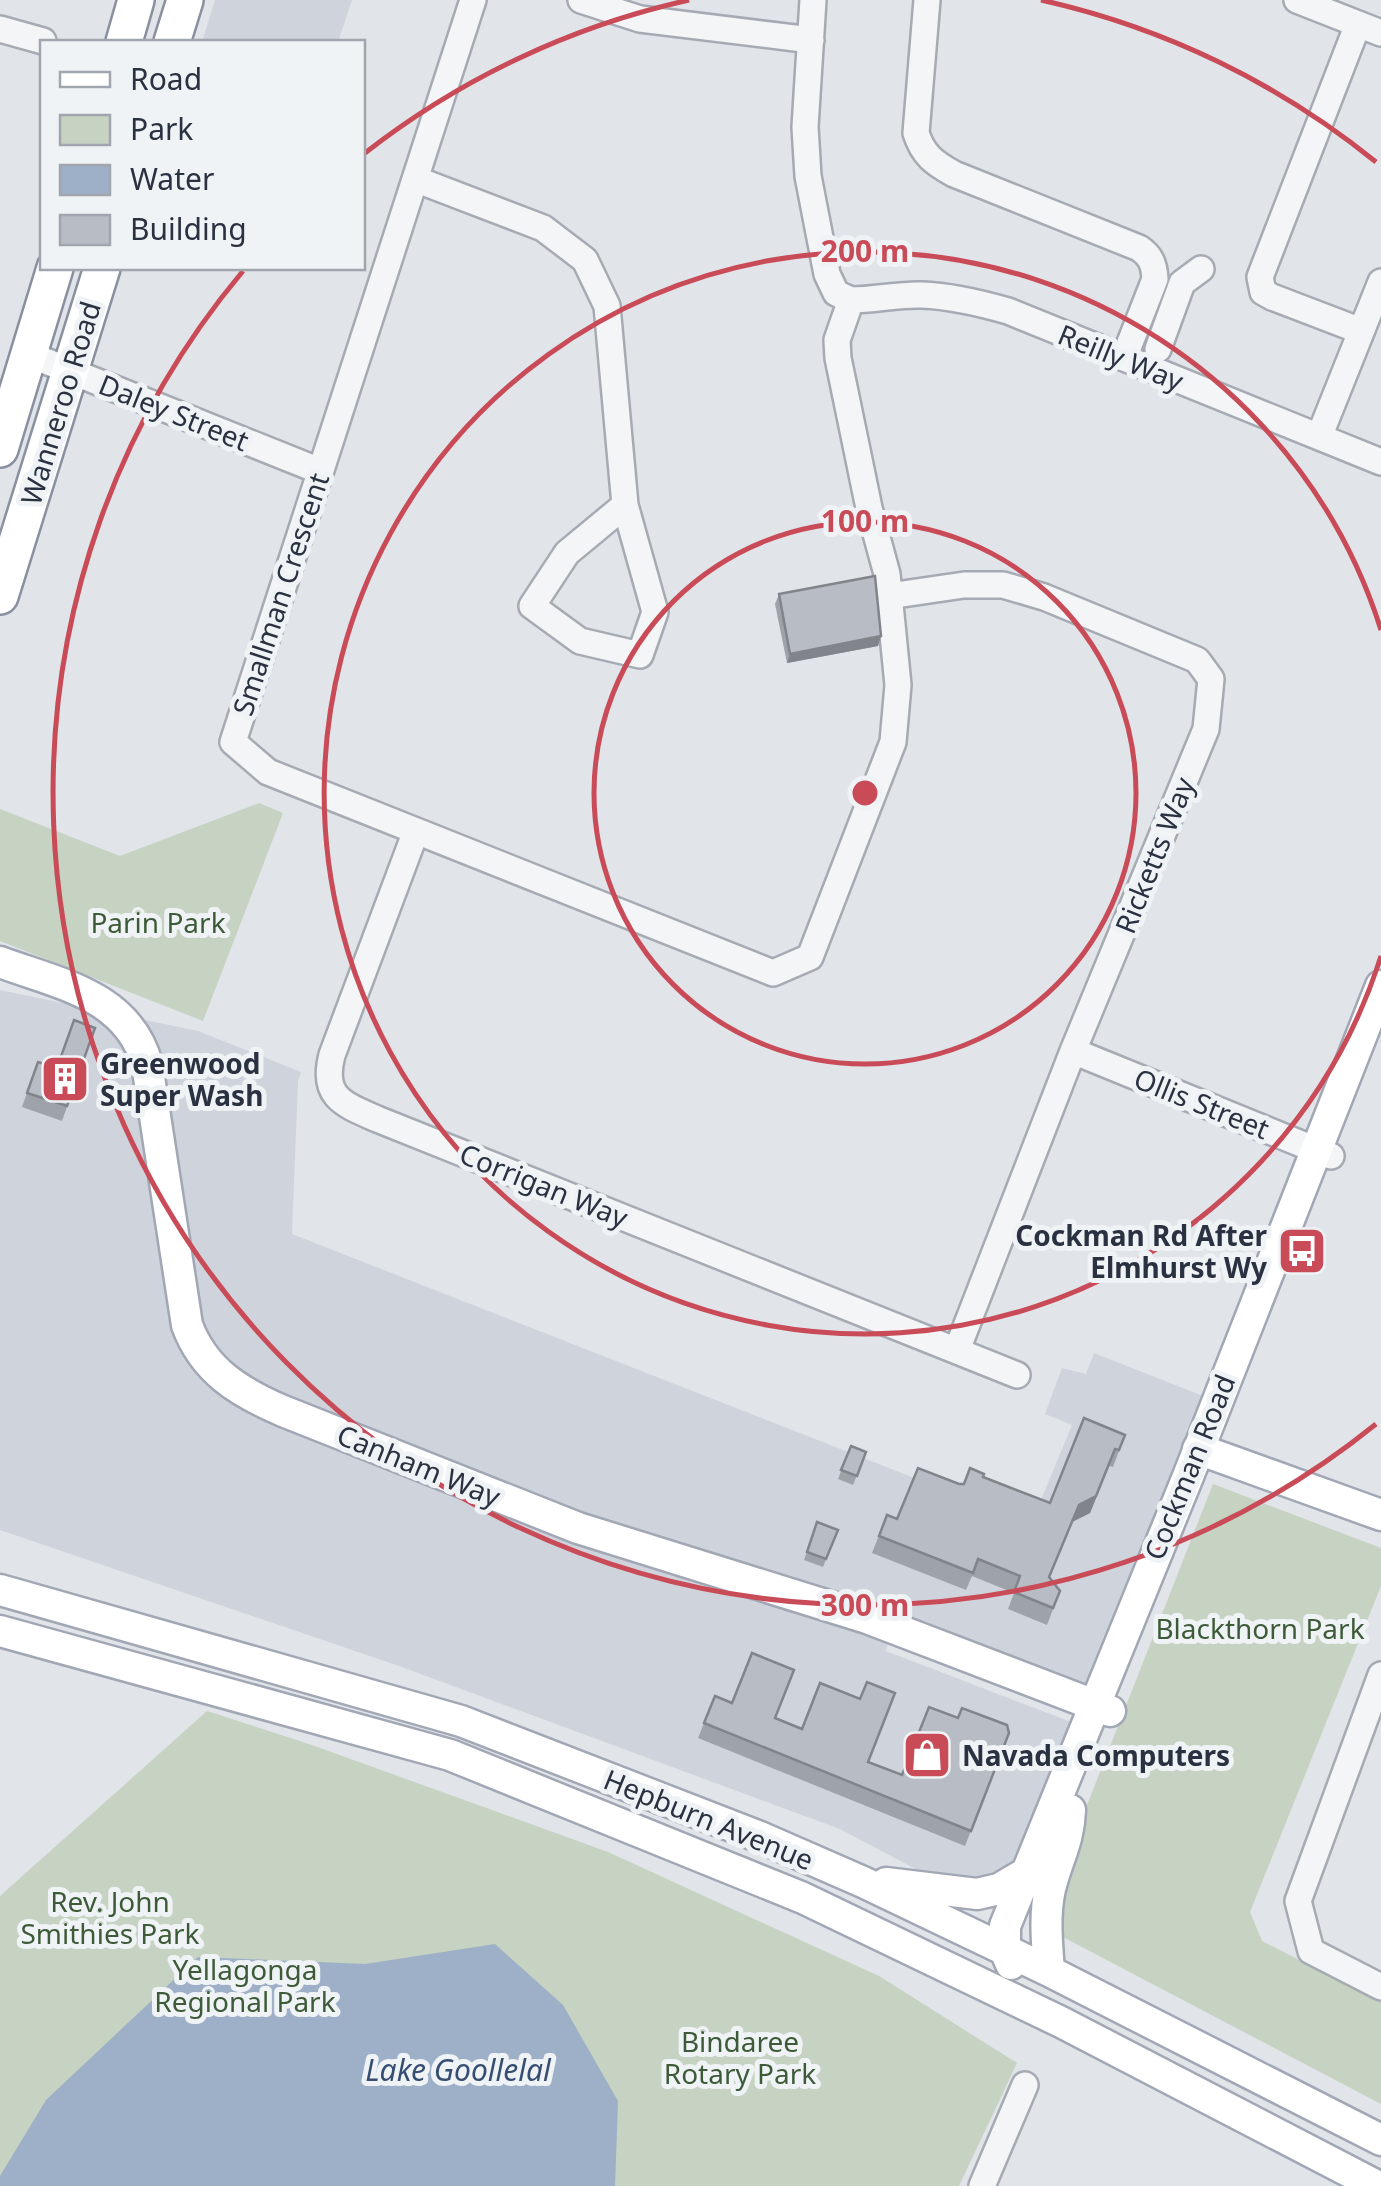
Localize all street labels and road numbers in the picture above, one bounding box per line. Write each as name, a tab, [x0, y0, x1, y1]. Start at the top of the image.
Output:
street label: Wanneroo Road	[11, 297, 109, 509]
street label: Reilly Way	[1053, 315, 1190, 400]
street label: Daley Street	[93, 365, 255, 459]
street label: Smallman Crescent	[223, 468, 337, 720]
street label: Ricketts Way	[1105, 771, 1203, 939]
street label: Ollis Street	[1129, 1059, 1275, 1147]
street label: Corrigan Way	[454, 1134, 634, 1236]
street label: Cockman Road	[1135, 1369, 1243, 1565]
street label: Canham Way	[332, 1415, 507, 1515]
street label: Hepburn Avenue	[599, 1760, 819, 1878]

